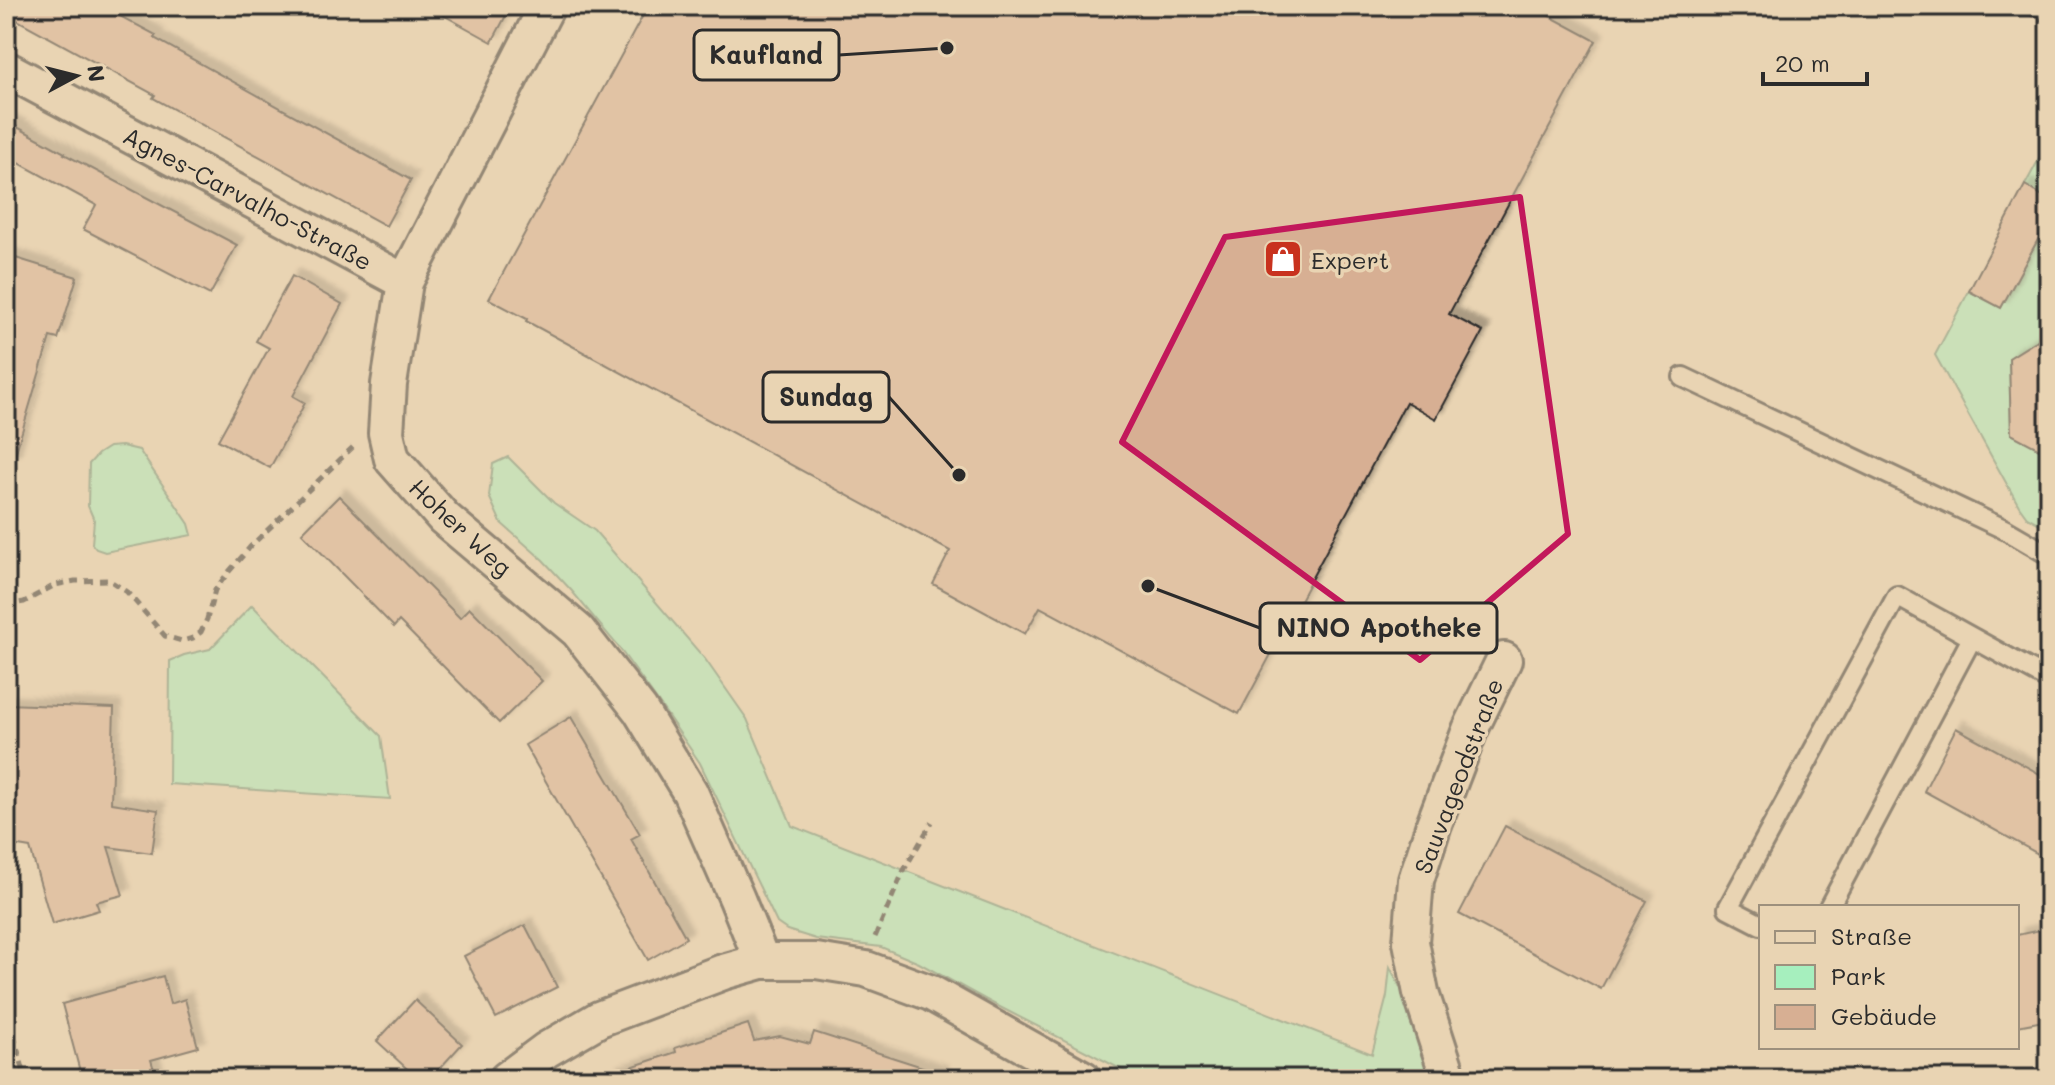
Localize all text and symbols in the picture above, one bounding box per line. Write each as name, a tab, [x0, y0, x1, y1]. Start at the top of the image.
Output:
callout: Kaufland	[694, 30, 839, 80]
north arrow	[36, 36, 116, 116]
scale bar	[1763, 36, 1867, 86]
text: Kaufland	[709, 37, 823, 71]
text: 20 m	[1775, 47, 1830, 78]
text: N	[81, 63, 112, 84]
street label: Agnes-Carvalho-Straße	[118, 119, 378, 277]
shop icon: Expert	[1262, 238, 1304, 280]
place label: Expert	[1311, 244, 1389, 275]
callout: Sundag	[763, 372, 889, 422]
text: Sundag	[779, 379, 873, 413]
street label: Hoher Weg	[403, 472, 519, 582]
callout: NINO Apotheke	[1260, 603, 1497, 653]
text: NINO Apotheke	[1276, 610, 1482, 644]
street label: Sauvageodstraße	[1406, 674, 1510, 878]
legend	[1759, 905, 2019, 1049]
text: Straße	[1831, 920, 1912, 951]
text: Park	[1831, 960, 1885, 991]
text: Gebäude	[1831, 1000, 1937, 1031]

